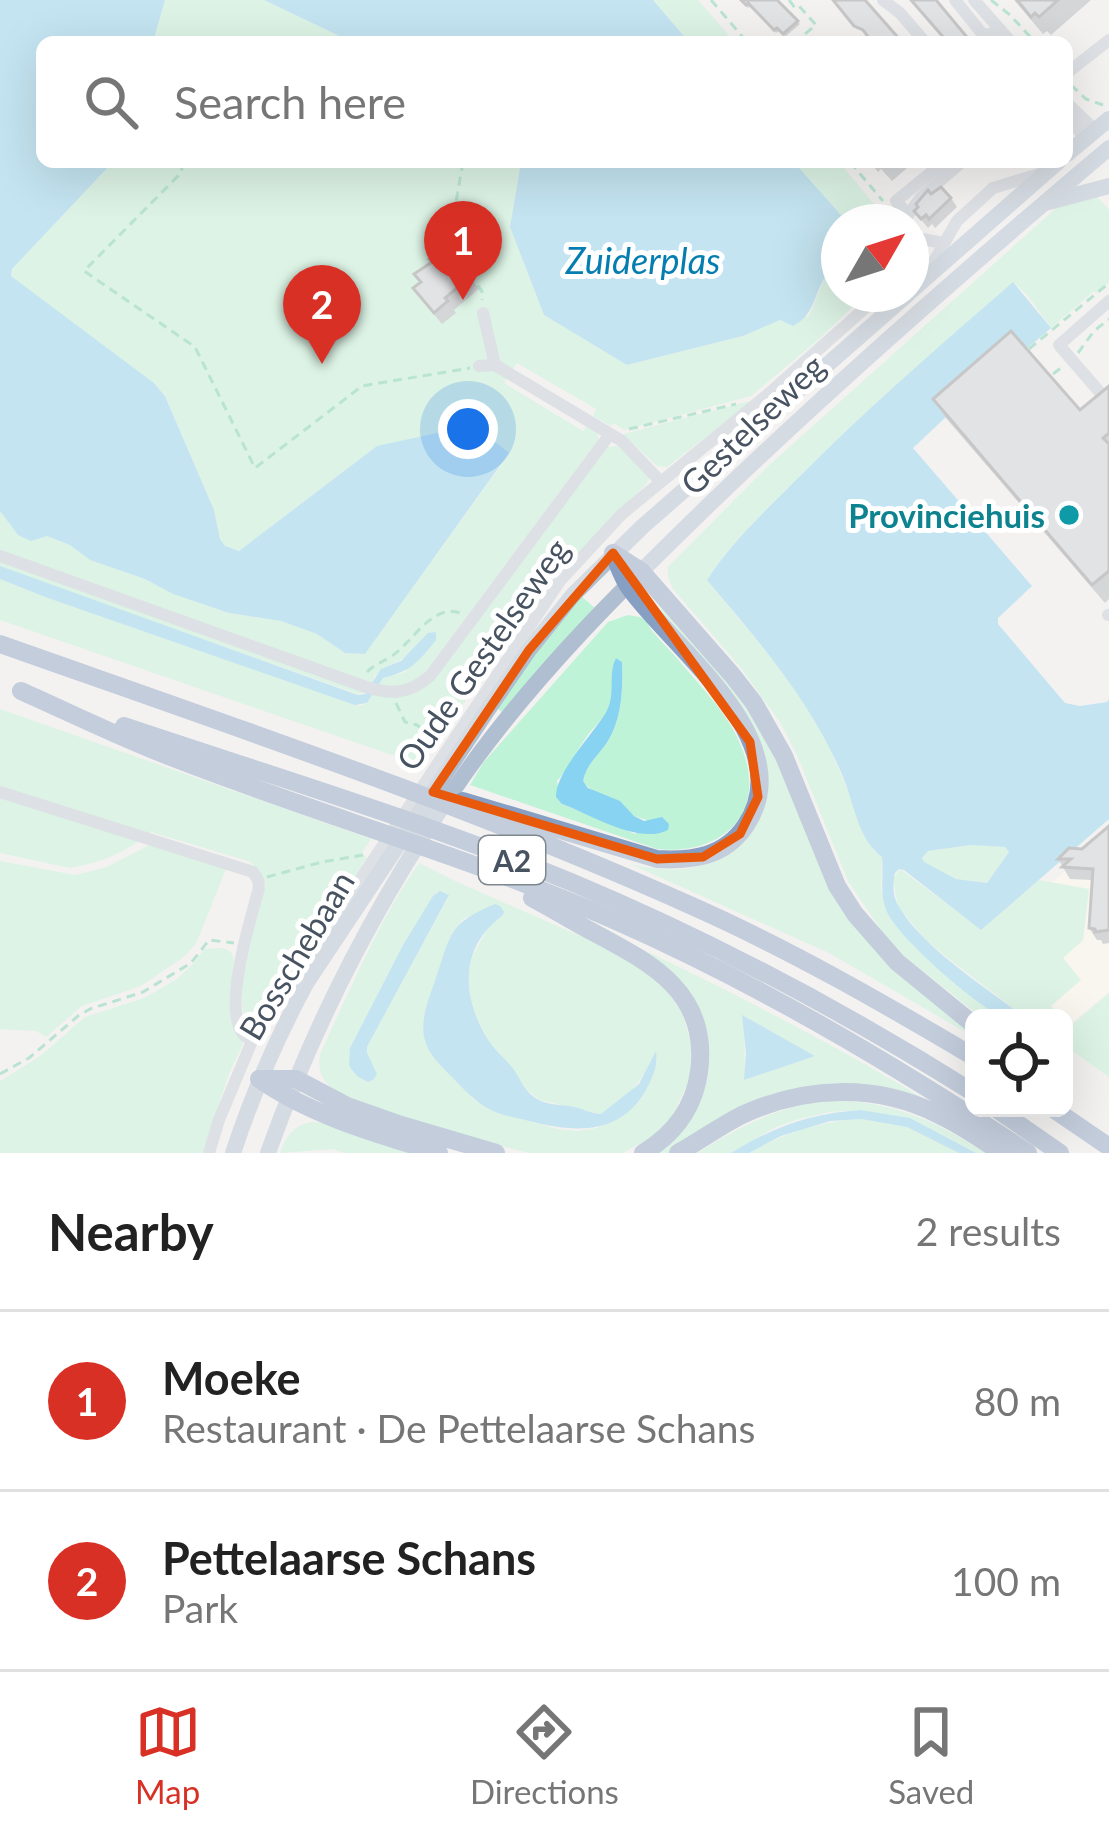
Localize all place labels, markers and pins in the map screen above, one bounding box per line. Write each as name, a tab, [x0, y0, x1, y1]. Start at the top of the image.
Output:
pin: 1	[424, 201, 502, 300]
pin: 2	[283, 265, 361, 364]
place label: Provinciehuis	[848, 495, 1045, 535]
marker: Provinciehuis	[1056, 502, 1082, 528]

